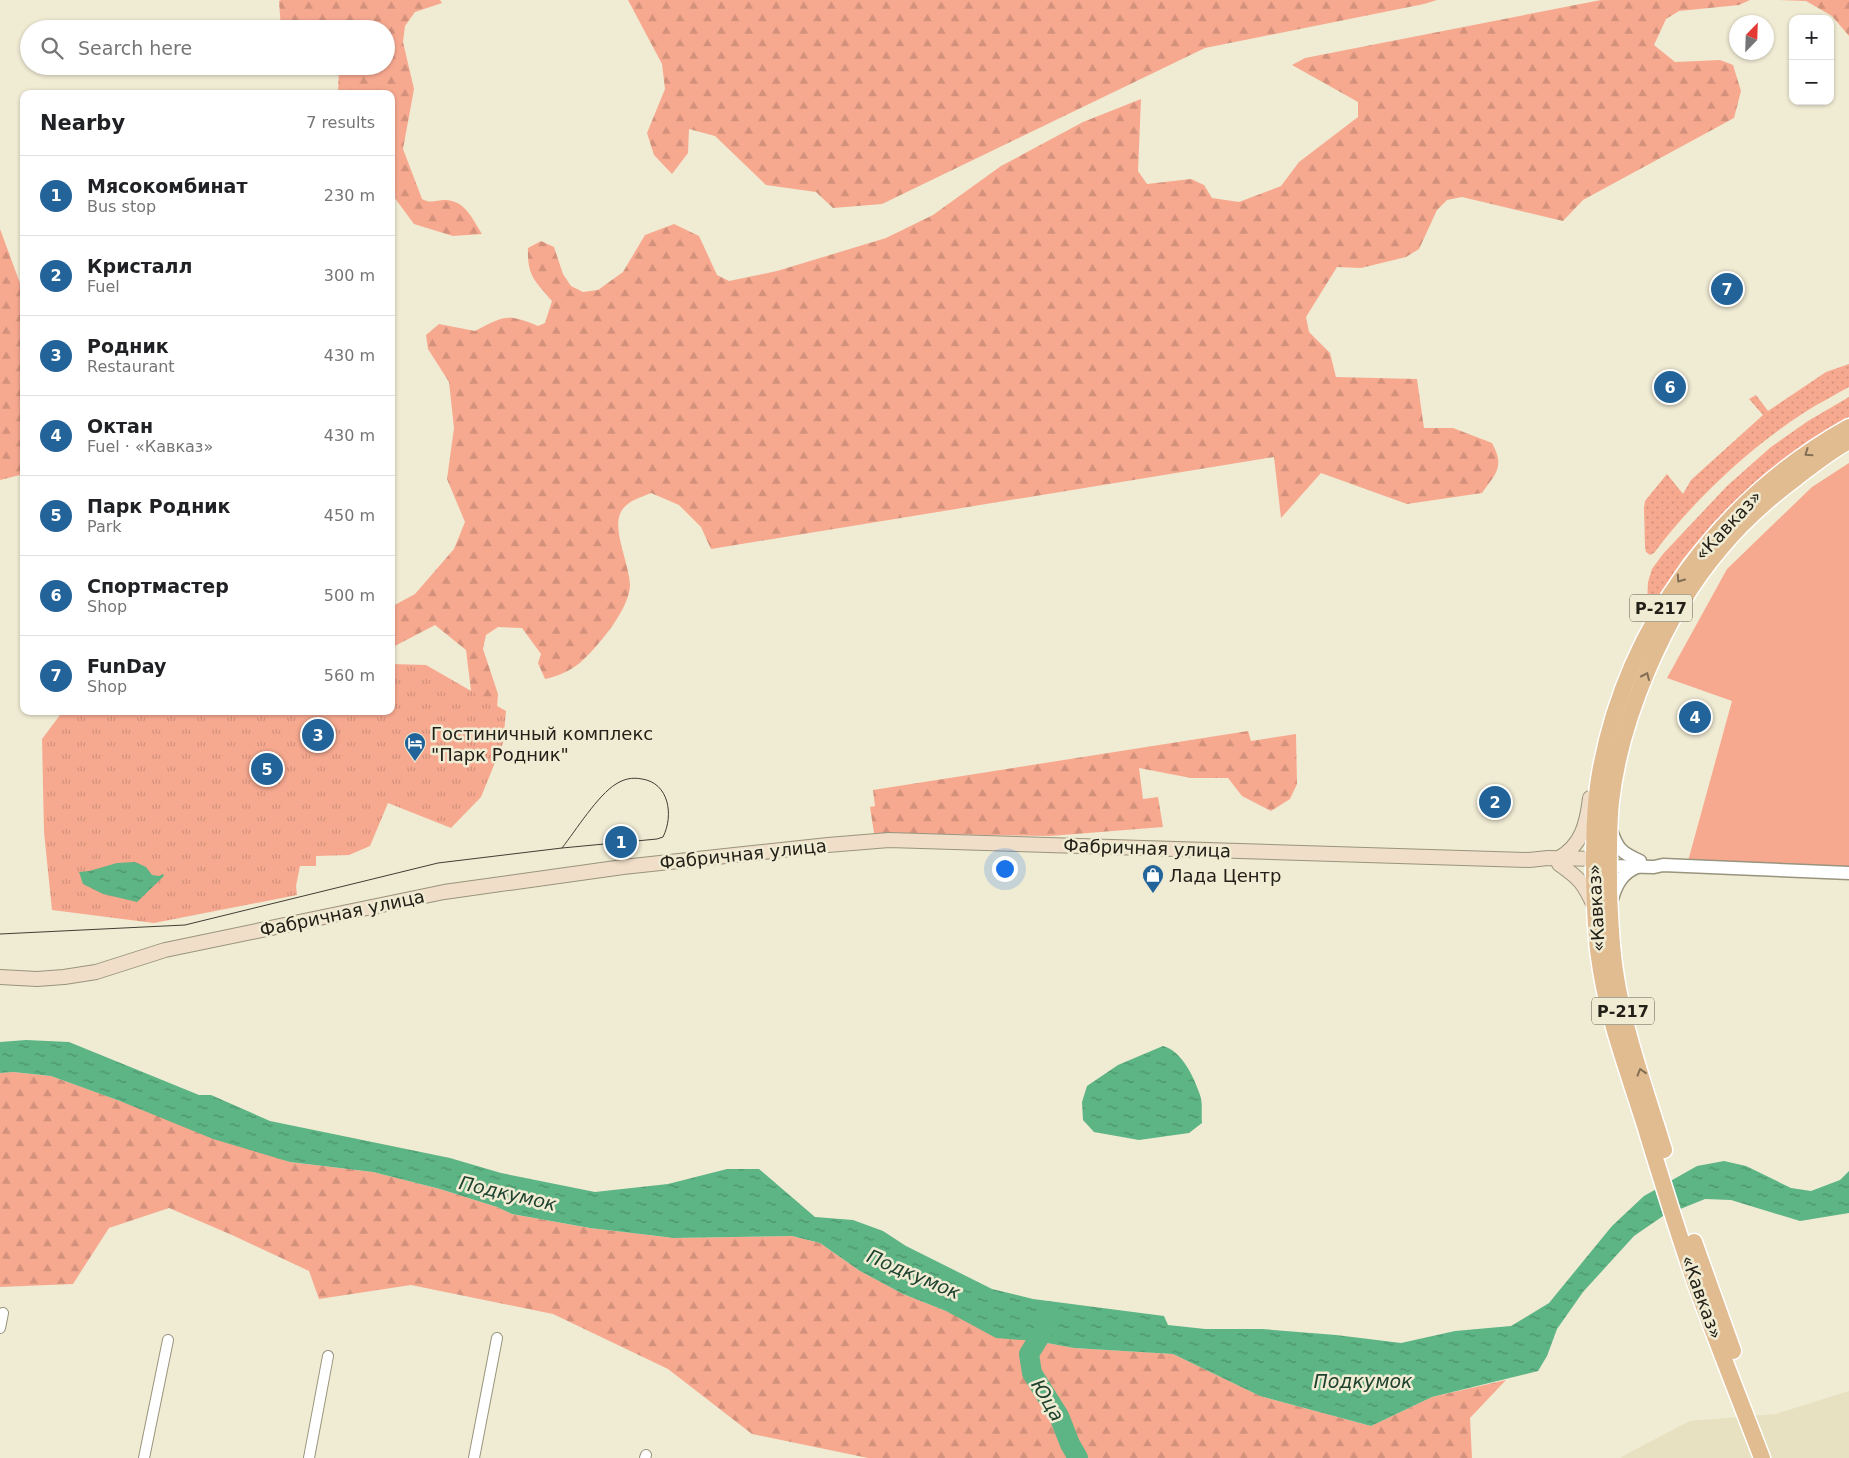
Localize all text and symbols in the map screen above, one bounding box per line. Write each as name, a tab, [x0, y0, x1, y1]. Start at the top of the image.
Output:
north arrow	[1729, 15, 1774, 60]
map controls	[1789, 15, 1834, 105]
button: +	[1789, 15, 1834, 60]
search box	[20, 20, 395, 75]
icon: search	[38, 34, 66, 62]
text: Search here	[78, 37, 192, 59]
button: −	[1789, 60, 1834, 105]
text: Nearby	[40, 111, 125, 135]
text: 7 results	[306, 113, 375, 132]
text: Мясокомбинат	[87, 175, 247, 197]
text: 1	[50, 186, 62, 205]
text: 230 m	[324, 186, 375, 205]
text: Bus stop	[87, 197, 156, 216]
text: Кристалл	[87, 255, 192, 277]
text: 2	[50, 266, 62, 285]
text: 300 m	[324, 266, 375, 285]
pin: 7	[1711, 270, 1743, 308]
text: Fuel	[87, 277, 120, 296]
text: Родник	[87, 335, 169, 357]
text: 3	[50, 346, 62, 365]
text: 430 m	[324, 346, 375, 365]
text: Restaurant	[87, 357, 175, 376]
pin: 6	[1654, 368, 1686, 406]
text: Октан	[87, 415, 153, 437]
text: 4	[50, 426, 62, 445]
text: 430 m	[324, 426, 375, 445]
text: Fuel · «Кавказ»	[87, 437, 213, 456]
one-way arrow	[1804, 447, 1814, 456]
street label: «Кавказ»	[1690, 486, 1766, 564]
text: Парк Родник	[87, 495, 231, 517]
text: 5	[50, 506, 62, 525]
text: 450 m	[324, 506, 375, 525]
text: Park	[87, 517, 122, 536]
one-way arrow	[1677, 573, 1686, 583]
text: Спортмастер	[87, 575, 229, 597]
text: 6	[50, 586, 62, 605]
text: 500 m	[324, 586, 375, 605]
road number: Р-217	[1630, 594, 1692, 622]
text: Shop	[87, 597, 127, 616]
text: FunDay	[87, 655, 166, 677]
text: 7	[50, 666, 62, 685]
text: 560 m	[324, 666, 375, 685]
one-way arrow	[1639, 672, 1650, 681]
text: Shop	[87, 677, 127, 696]
pin: 4	[1679, 698, 1711, 736]
pin: 3	[302, 716, 334, 754]
place label: Гостиничный комплекс "Парк Родник"	[431, 723, 653, 765]
hotel icon: Гостиничный комплекс "Парк Родник"	[403, 731, 427, 762]
pin: 5	[251, 750, 283, 788]
pin: 2	[1479, 783, 1511, 821]
pin: 1	[605, 823, 637, 861]
street label: Фабричная улица	[658, 835, 828, 873]
street label: Фабричная улица	[1063, 835, 1231, 861]
your location	[992, 856, 1018, 882]
shop icon: Лада Центр	[1141, 863, 1165, 894]
street label: «Кавказ»	[1583, 864, 1609, 952]
place label: Лада Центр	[1169, 865, 1282, 886]
street label: Фабричная улица	[258, 885, 426, 941]
road number: Р-217	[1592, 998, 1654, 1024]
one-way arrow	[1636, 1068, 1646, 1077]
water label: Подкумок	[457, 1171, 559, 1215]
water label: Подкумок	[864, 1244, 964, 1304]
street label: «Кавказ»	[1677, 1252, 1727, 1342]
water label: Подкумок	[1313, 1370, 1413, 1392]
water label: Юца	[1027, 1375, 1069, 1425]

